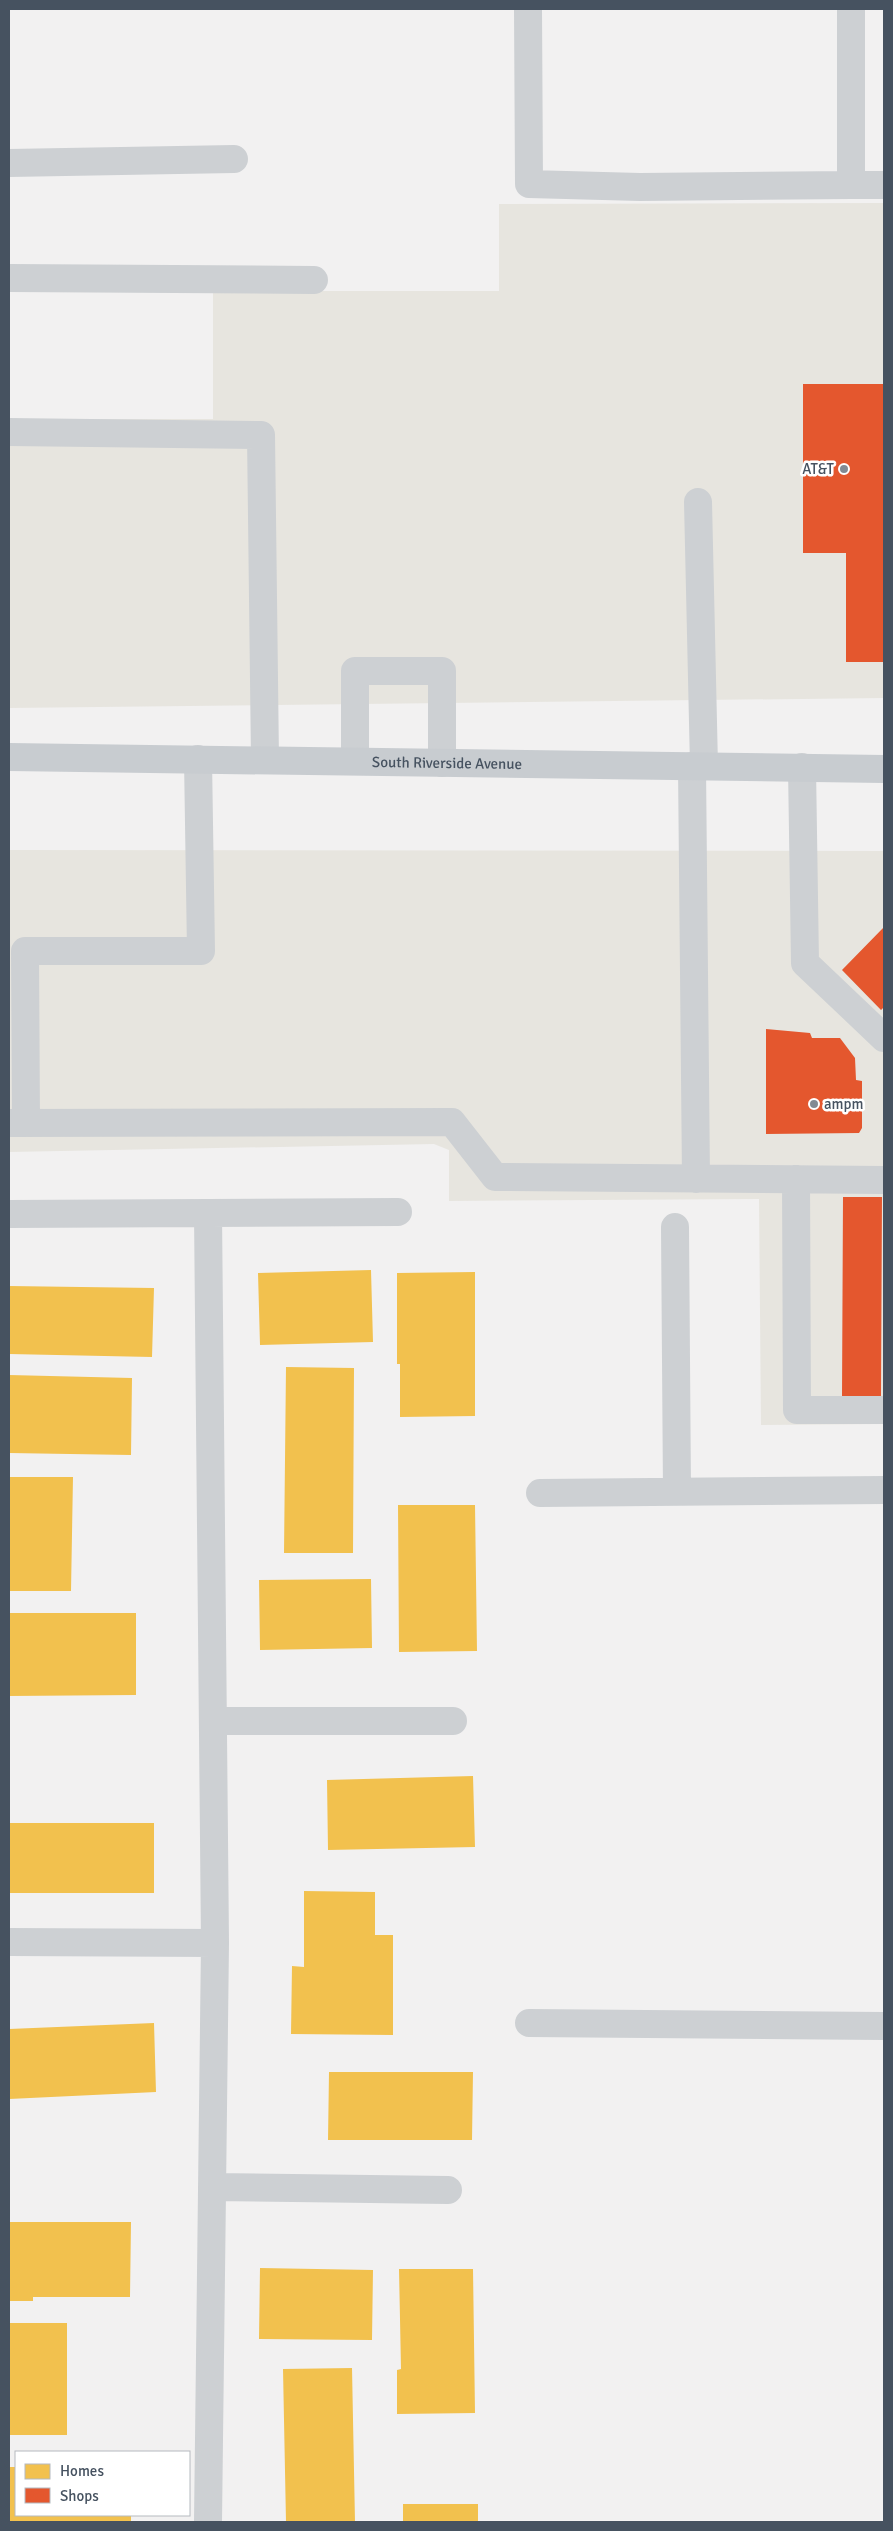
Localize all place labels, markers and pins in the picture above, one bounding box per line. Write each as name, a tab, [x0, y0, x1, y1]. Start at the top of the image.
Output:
place label: AT&T	[802, 460, 835, 478]
marker: AT&T	[838, 463, 850, 475]
place label: ampm	[824, 1095, 864, 1113]
marker: ampm	[808, 1098, 820, 1110]

